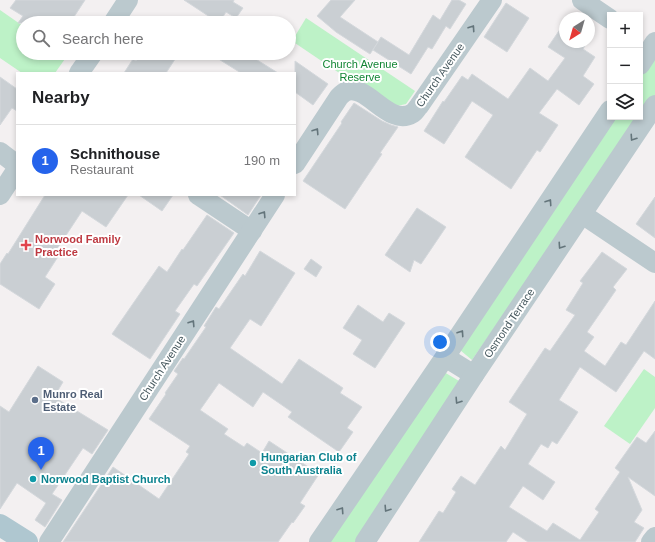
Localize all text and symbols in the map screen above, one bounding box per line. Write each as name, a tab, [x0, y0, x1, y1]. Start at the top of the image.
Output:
north arrow	[559, 12, 595, 48]
map controls	[607, 12, 643, 120]
button: +	[607, 12, 643, 48]
search box	[16, 16, 296, 60]
one-way arrow	[467, 26, 474, 33]
icon: search	[30, 27, 52, 49]
text: Search here	[62, 30, 144, 47]
street label: Church Avenue	[414, 41, 466, 109]
button: −	[607, 48, 643, 84]
park label: Church Avenue Reserve	[322, 58, 398, 83]
button: layers	[607, 84, 643, 120]
text: Nearby	[32, 88, 90, 107]
one-way arrow	[311, 129, 318, 136]
one-way arrow	[631, 134, 638, 141]
text: Schnithouse	[70, 145, 160, 162]
text: 1	[41, 153, 49, 168]
text: 190 m	[244, 153, 280, 168]
text: Restaurant	[70, 162, 134, 177]
one-way arrow	[544, 199, 551, 206]
one-way arrow	[258, 211, 266, 218]
place label: Norwood Family Practice	[35, 233, 121, 258]
marker: Norwood Family Practice	[20, 239, 32, 251]
one-way arrow	[558, 242, 566, 249]
street label: Osmond Terrace	[481, 286, 537, 360]
one-way arrow	[187, 320, 194, 327]
one-way arrow	[456, 330, 464, 337]
your location	[430, 332, 450, 352]
street label: Church Avenue	[137, 333, 187, 403]
place label: Munro Real Estate	[43, 388, 103, 413]
marker: Munro Real Estate	[30, 395, 40, 405]
one-way arrow	[456, 396, 463, 403]
pin: 1	[28, 437, 54, 470]
place label: Hungarian Club of South Australia	[261, 451, 357, 476]
marker: Hungarian Club of South Australia	[248, 458, 258, 468]
place label: Norwood Baptist Church	[41, 473, 171, 485]
marker: Norwood Baptist Church	[28, 474, 38, 484]
one-way arrow	[384, 505, 391, 512]
one-way arrow	[336, 507, 344, 514]

